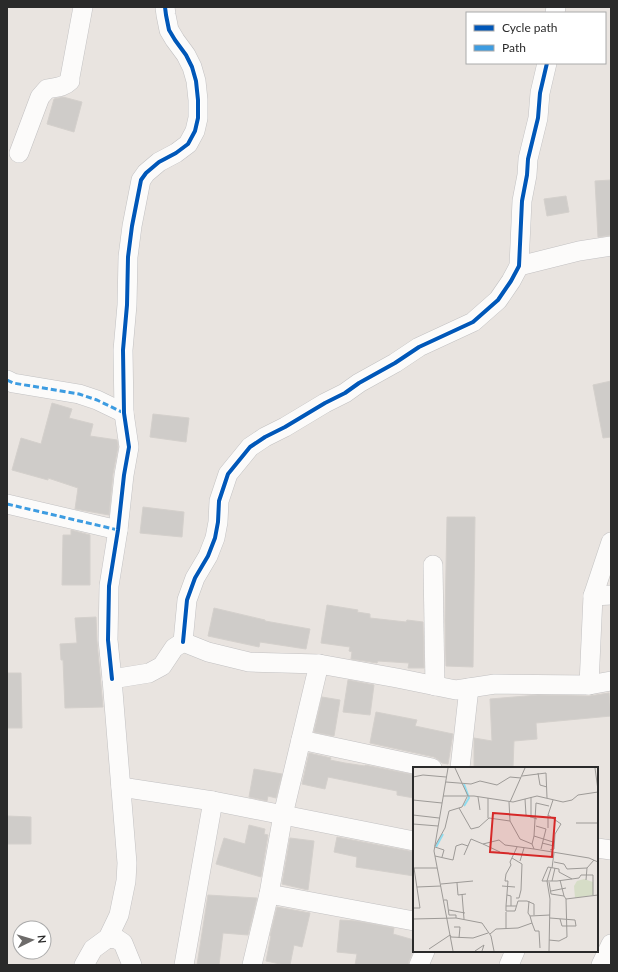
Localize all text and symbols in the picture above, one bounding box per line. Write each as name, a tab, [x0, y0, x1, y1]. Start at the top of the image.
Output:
legend	[466, 12, 606, 64]
text: Cycle path	[502, 20, 557, 35]
text: Path	[502, 40, 526, 55]
inset map	[413, 767, 598, 952]
north arrow	[12, 920, 52, 960]
text: N	[36, 934, 49, 944]

